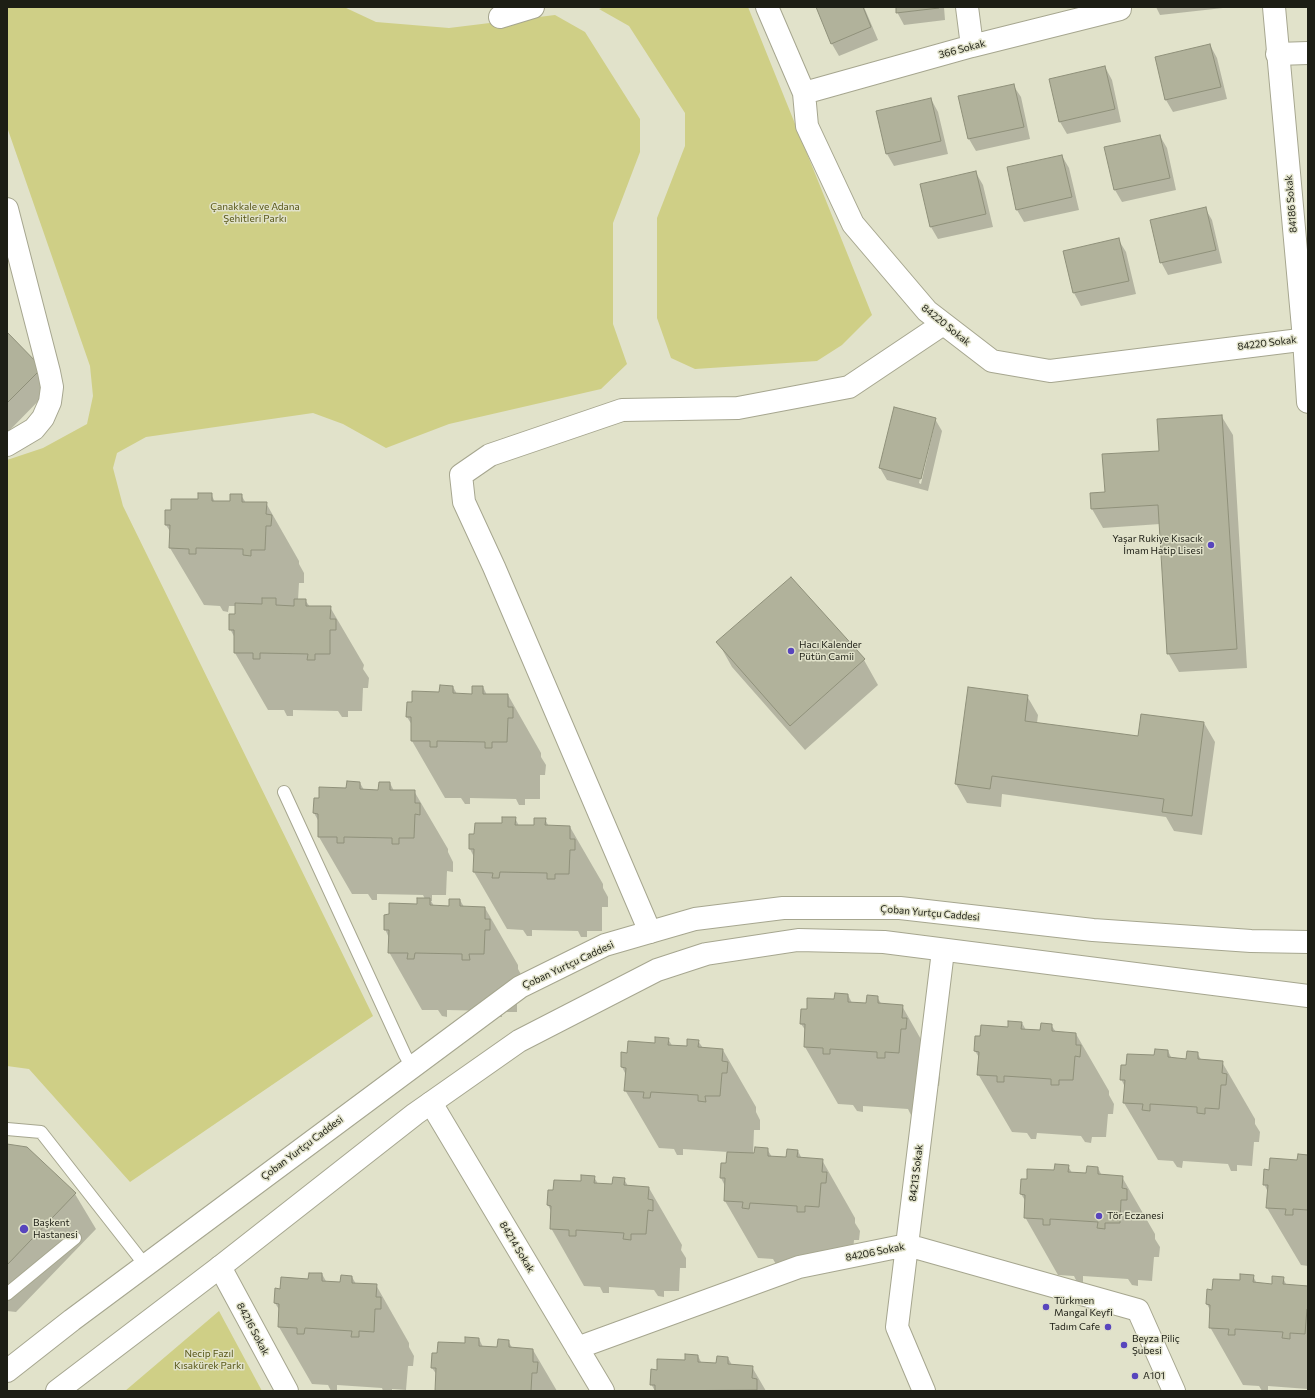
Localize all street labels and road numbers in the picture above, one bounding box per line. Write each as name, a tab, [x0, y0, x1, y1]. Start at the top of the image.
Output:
street label: 366 Sokak	[937, 37, 987, 61]
street label: 84186 Sokak	[1282, 175, 1300, 233]
street label: 84220 Sokak	[919, 302, 973, 348]
street label: 84220 Sokak	[1237, 333, 1297, 353]
street label: Çoban Yurtçu Caddesi	[880, 903, 980, 923]
street label: Çoban Yurtçu Caddesi	[520, 939, 616, 991]
street label: Çoban Yurtçu Caddesi	[259, 1113, 345, 1183]
street label: 84213 Sokak	[907, 1144, 925, 1202]
street label: 84214 Sokak	[497, 1219, 537, 1275]
street label: 84206 Sokak	[844, 1240, 906, 1264]
street label: 84216 Sokak	[234, 1301, 272, 1357]

